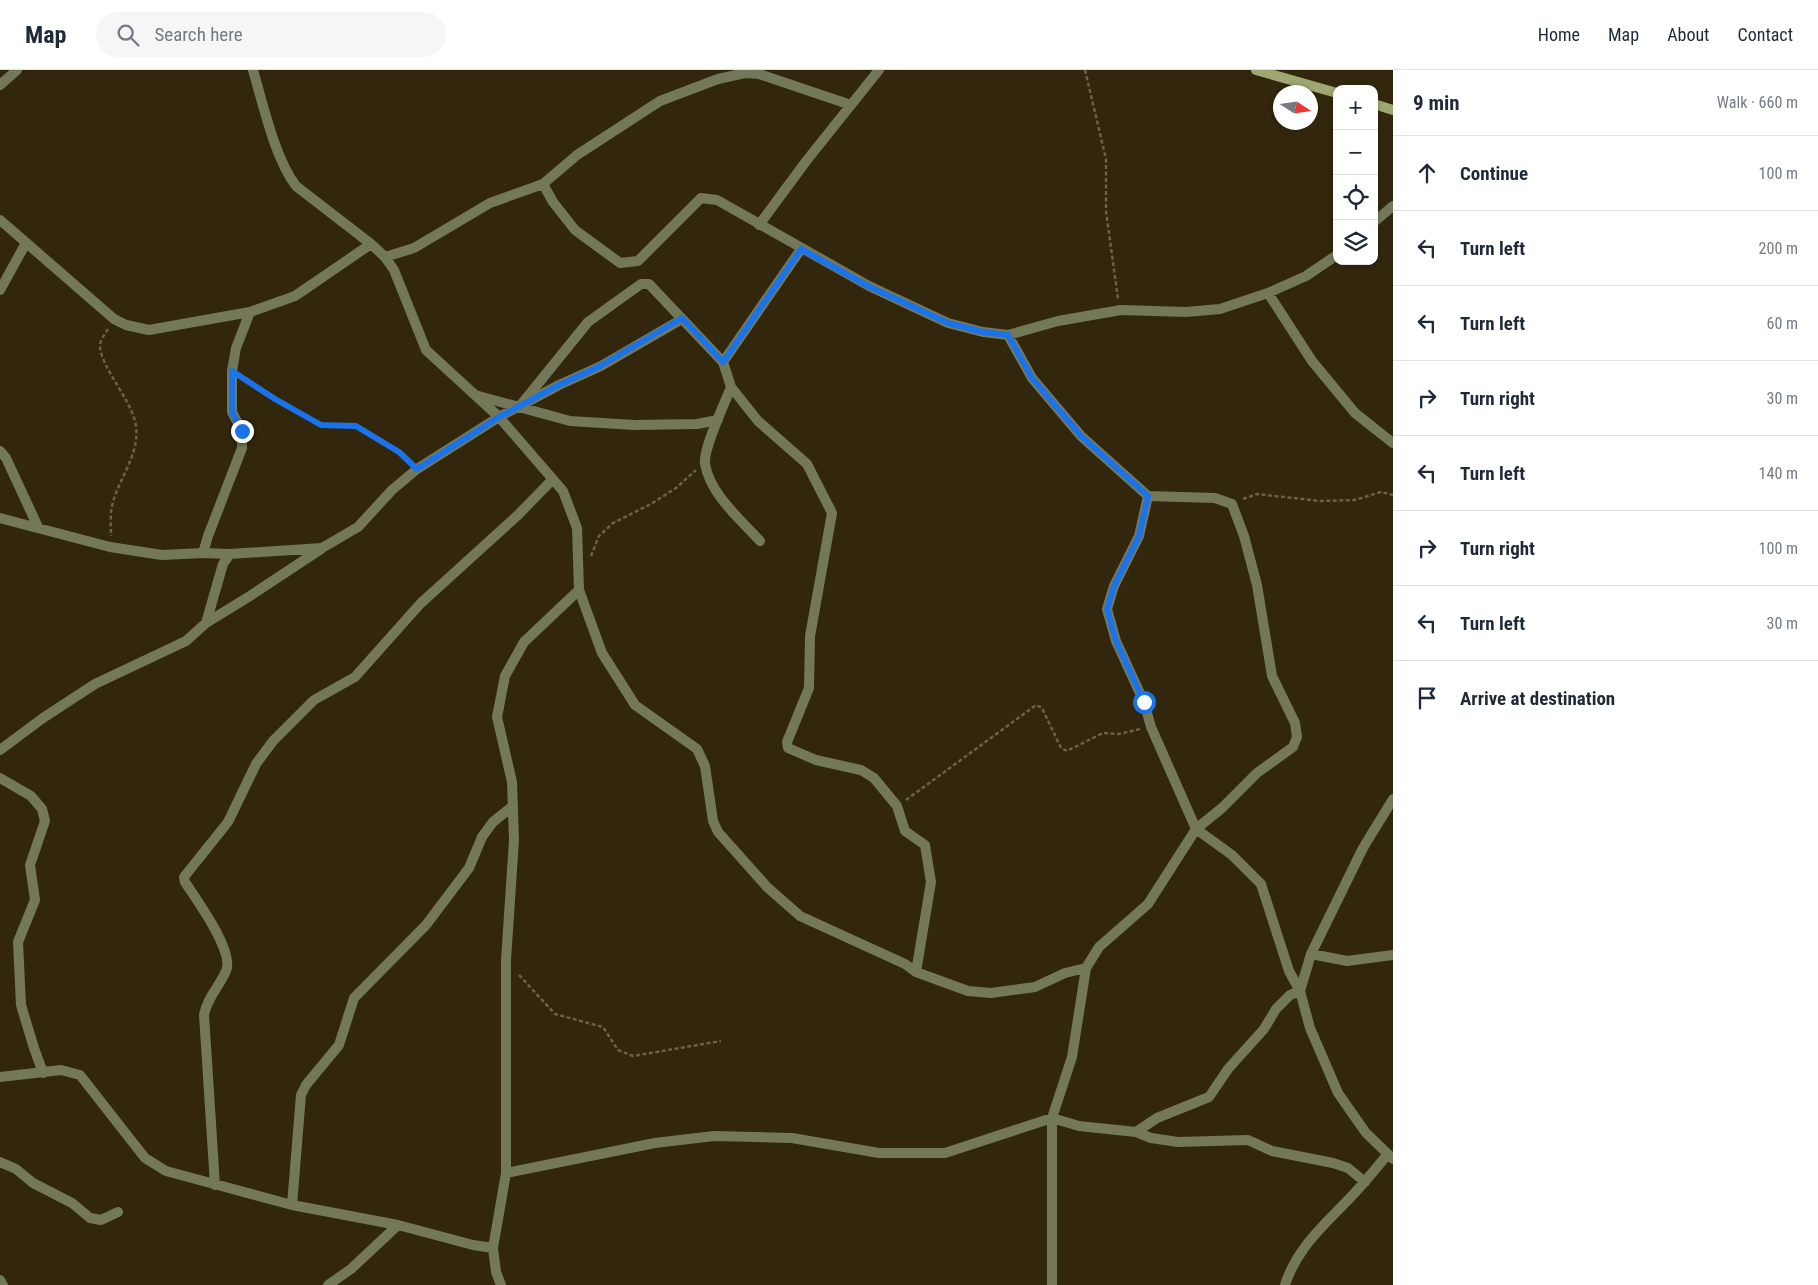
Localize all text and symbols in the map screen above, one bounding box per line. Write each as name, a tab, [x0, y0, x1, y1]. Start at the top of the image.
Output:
search box	[96, 12, 446, 57]
text: Map	[25, 21, 66, 49]
icon: search	[114, 21, 142, 49]
text: Search here	[154, 23, 243, 46]
text: Home	[1538, 24, 1580, 45]
text: Map	[1608, 24, 1639, 45]
text: About	[1667, 24, 1709, 45]
text: Contact	[1737, 24, 1793, 45]
north arrow	[1273, 85, 1318, 130]
map controls	[1333, 85, 1378, 265]
button: +	[1333, 85, 1378, 130]
text: 9 min	[1413, 91, 1460, 115]
text: Walk · 660 m	[1717, 93, 1798, 112]
button: −	[1333, 130, 1378, 175]
icon: ahead	[1413, 159, 1441, 187]
text: Continue	[1460, 162, 1528, 185]
text: 100 m	[1759, 164, 1798, 183]
button: locate	[1333, 175, 1378, 220]
button: layers	[1333, 220, 1378, 265]
icon: left	[1413, 234, 1441, 262]
text: Turn left	[1460, 237, 1525, 260]
text: 200 m	[1759, 239, 1798, 258]
icon: left	[1413, 309, 1441, 337]
text: Turn left	[1460, 312, 1525, 335]
text: 60 m	[1766, 314, 1798, 333]
icon: right	[1413, 384, 1441, 412]
text: Turn right	[1460, 387, 1535, 410]
text: 30 m	[1766, 389, 1798, 408]
route end	[231, 420, 254, 443]
icon: left	[1413, 459, 1441, 487]
text: Turn left	[1460, 462, 1525, 485]
text: 140 m	[1759, 464, 1798, 483]
icon: right	[1413, 534, 1441, 562]
text: Turn right	[1460, 537, 1535, 560]
text: 100 m	[1759, 539, 1798, 558]
icon: left	[1413, 609, 1441, 637]
text: Turn left	[1460, 612, 1525, 635]
text: 30 m	[1766, 614, 1798, 633]
icon: arrive	[1413, 684, 1441, 712]
text: Arrive at destination	[1460, 687, 1615, 710]
route start	[1133, 691, 1156, 714]

